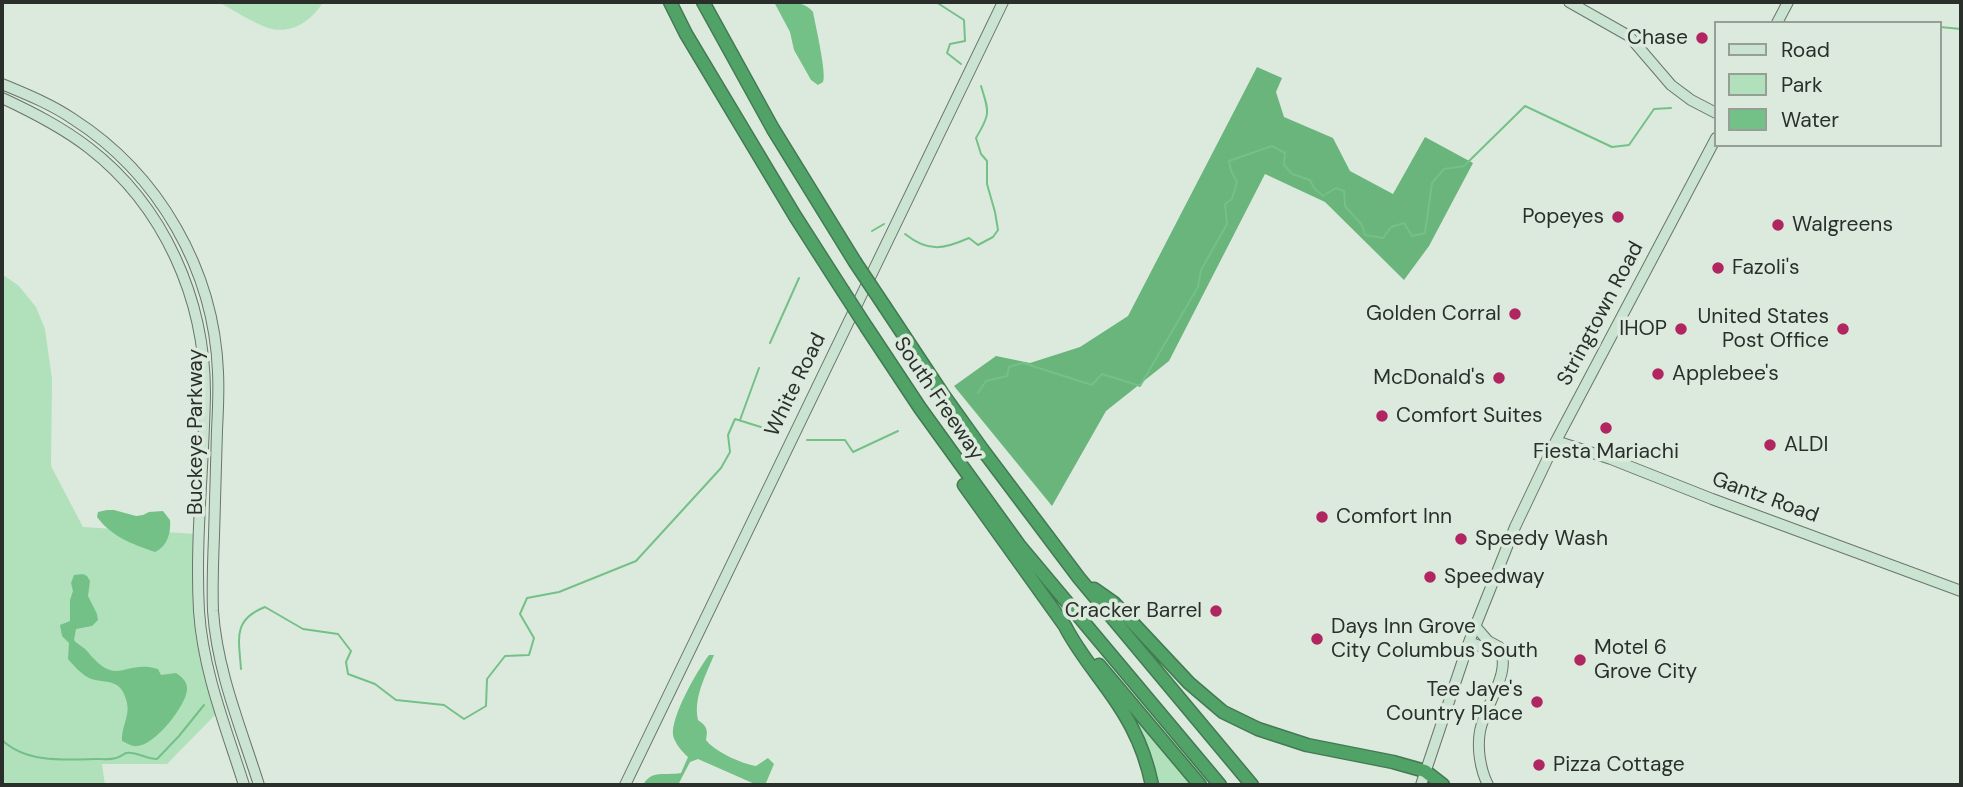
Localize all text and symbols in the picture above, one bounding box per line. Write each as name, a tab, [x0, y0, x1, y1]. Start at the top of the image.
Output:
legend	[1714, 21, 1942, 147]
place label: Chase	[1627, 25, 1688, 51]
marker: Chase	[1694, 30, 1710, 46]
text: Road	[1781, 36, 1830, 64]
text: Park	[1781, 71, 1822, 99]
text: Water	[1781, 106, 1839, 134]
place label: Popeyes	[1522, 204, 1604, 230]
marker: Popeyes	[1610, 209, 1626, 225]
place label: Walgreens	[1792, 212, 1893, 238]
marker: Walgreens	[1770, 217, 1786, 233]
street label: Stringtown Road	[1552, 238, 1650, 390]
place label: Fazoli's	[1732, 255, 1800, 281]
marker: Fazoli's	[1710, 260, 1726, 276]
place label: Golden Corral	[1366, 301, 1501, 327]
place label: United States Post Office	[1698, 304, 1829, 354]
marker: Golden Corral	[1507, 306, 1523, 322]
place label: IHOP	[1619, 316, 1667, 342]
marker: IHOP	[1673, 321, 1689, 337]
marker: United States Post Office	[1835, 321, 1851, 337]
street label: White Road	[760, 329, 832, 441]
street label: South Freeway	[888, 333, 988, 465]
street label: Buckeye Parkway	[183, 349, 209, 515]
place label: Applebee's	[1672, 361, 1779, 387]
place label: McDonald's	[1373, 365, 1485, 391]
marker: Applebee's	[1650, 366, 1666, 382]
marker: McDonald's	[1491, 370, 1507, 386]
place label: Comfort Suites	[1396, 403, 1543, 429]
marker: Comfort Suites	[1374, 408, 1390, 424]
marker: Fiesta Mariachi	[1598, 420, 1614, 436]
place label: ALDI	[1784, 432, 1828, 458]
marker: ALDI	[1762, 437, 1778, 453]
place label: Fiesta Mariachi	[1533, 439, 1679, 465]
street label: Gantz Road	[1708, 467, 1822, 529]
place label: Comfort Inn	[1336, 504, 1452, 530]
marker: Comfort Inn	[1314, 509, 1330, 525]
place label: Speedy Wash	[1475, 526, 1608, 552]
marker: Speedy Wash	[1453, 531, 1469, 547]
place label: Speedway	[1444, 564, 1545, 590]
marker: Speedway	[1422, 569, 1438, 585]
place label: Cracker Barrel	[1065, 598, 1202, 624]
marker: Cracker Barrel	[1208, 603, 1224, 619]
place label: Days Inn Grove City Columbus South	[1331, 614, 1538, 664]
marker: Days Inn Grove City Columbus South	[1309, 631, 1325, 647]
place label: Motel 6 Grove City	[1594, 635, 1697, 685]
marker: Motel 6 Grove City	[1572, 652, 1588, 668]
place label: Tee Jaye's Country Place	[1386, 677, 1523, 727]
marker: Tee Jaye's Country Place	[1529, 694, 1545, 710]
place label: Pizza Cottage	[1553, 752, 1685, 778]
marker: Pizza Cottage	[1531, 757, 1547, 773]

